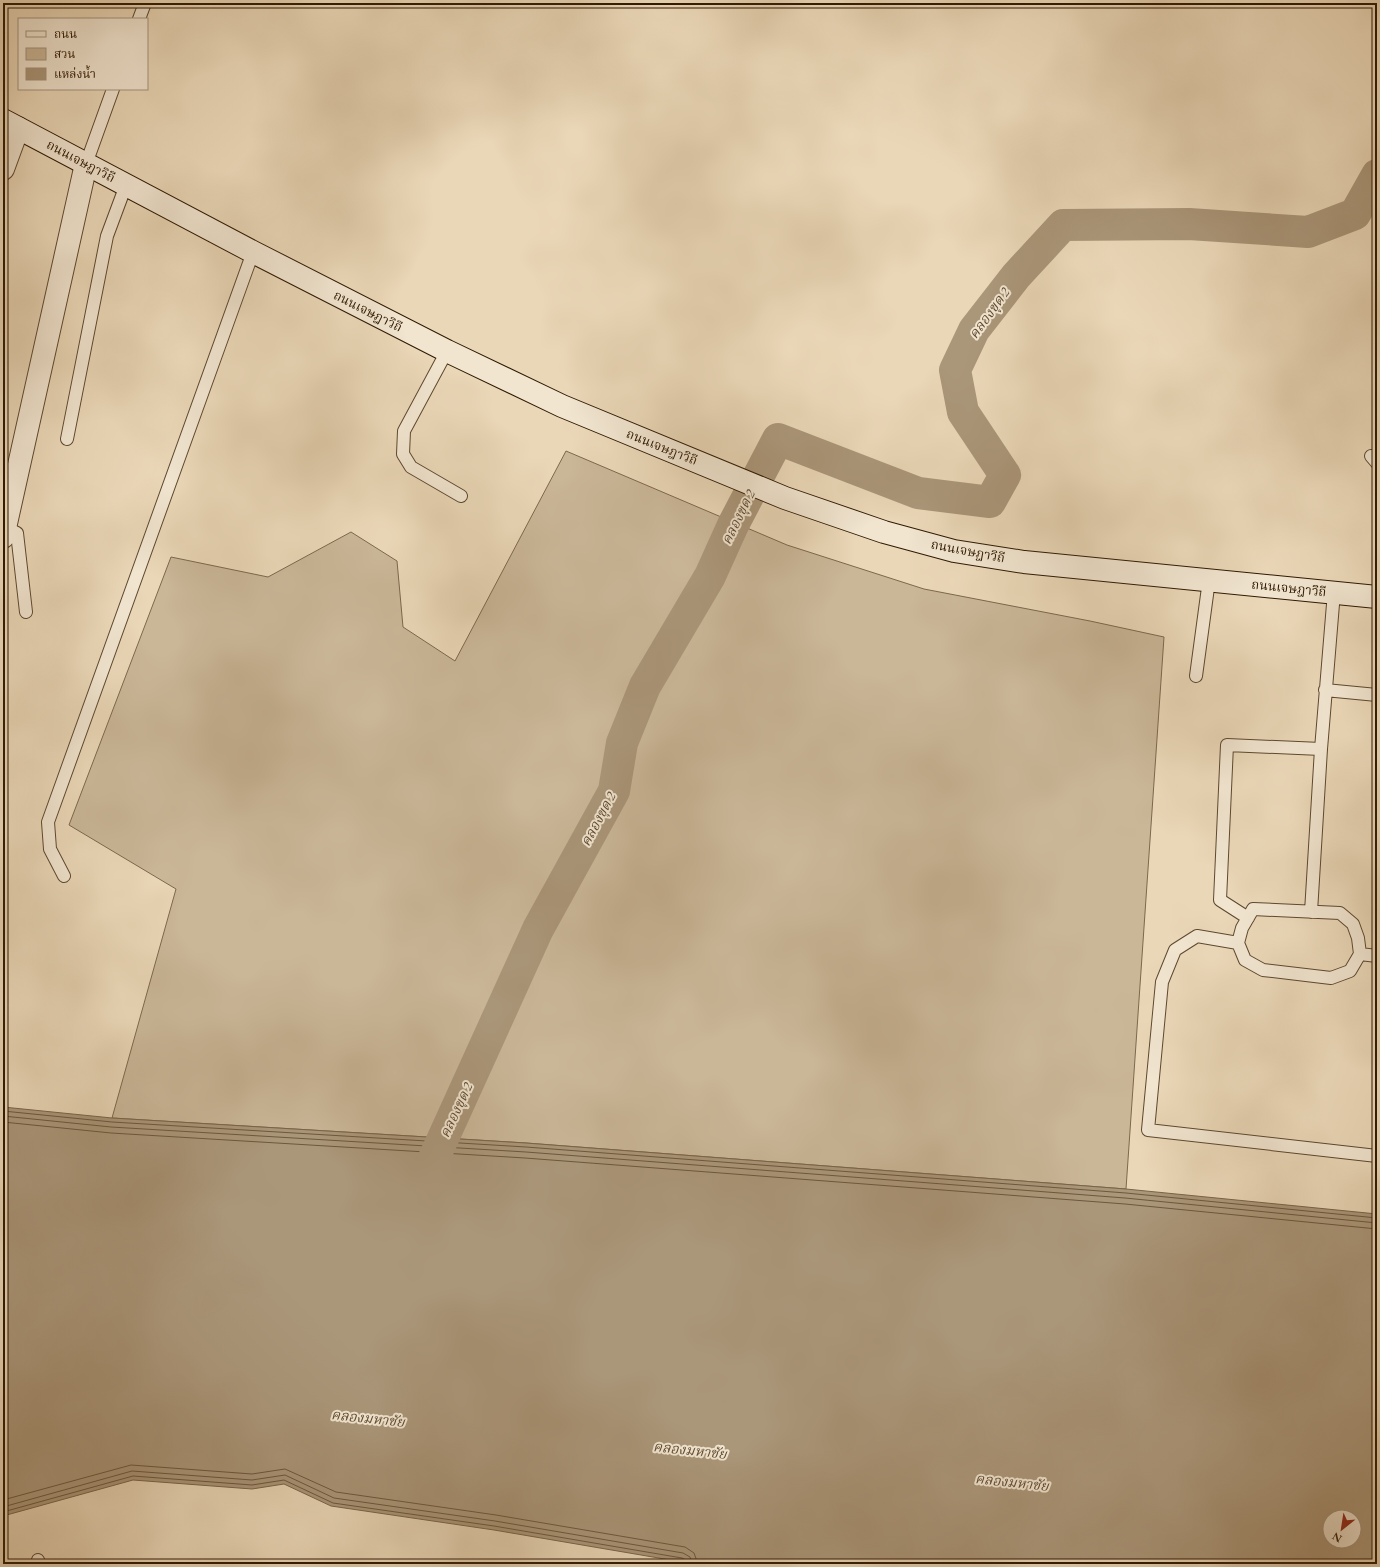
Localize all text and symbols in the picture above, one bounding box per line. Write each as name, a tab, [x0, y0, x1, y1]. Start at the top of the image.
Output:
legend	[18, 18, 148, 90]
text: ถนน	[54, 26, 77, 42]
text: สวน	[54, 46, 76, 62]
text: แหล่งน้ำ	[54, 65, 96, 82]
street label: ถนนเจษฎาวิถี	[44, 136, 118, 186]
water label: คลองขุด 2	[964, 283, 1015, 343]
street label: ถนนเจษฎาวิถี	[331, 286, 405, 336]
street label: ถนนเจษฎาวิถี	[624, 425, 700, 469]
water label: คลองขุด 2	[717, 485, 760, 548]
street label: ถนนเจษฎาวิถี	[929, 535, 1007, 567]
street label: ถนนเจษฎาวิถี	[1251, 576, 1327, 600]
water label: คลองขุด 2	[576, 788, 621, 850]
water label: คลองขุด 2	[435, 1078, 478, 1141]
water label: คลองมหาชัย	[330, 1405, 407, 1431]
water label: คลองมหาชัย	[652, 1437, 729, 1463]
water label: คลองมหาชัย	[974, 1469, 1051, 1495]
north arrow	[1322, 1509, 1362, 1549]
text: N	[1330, 1529, 1344, 1546]

